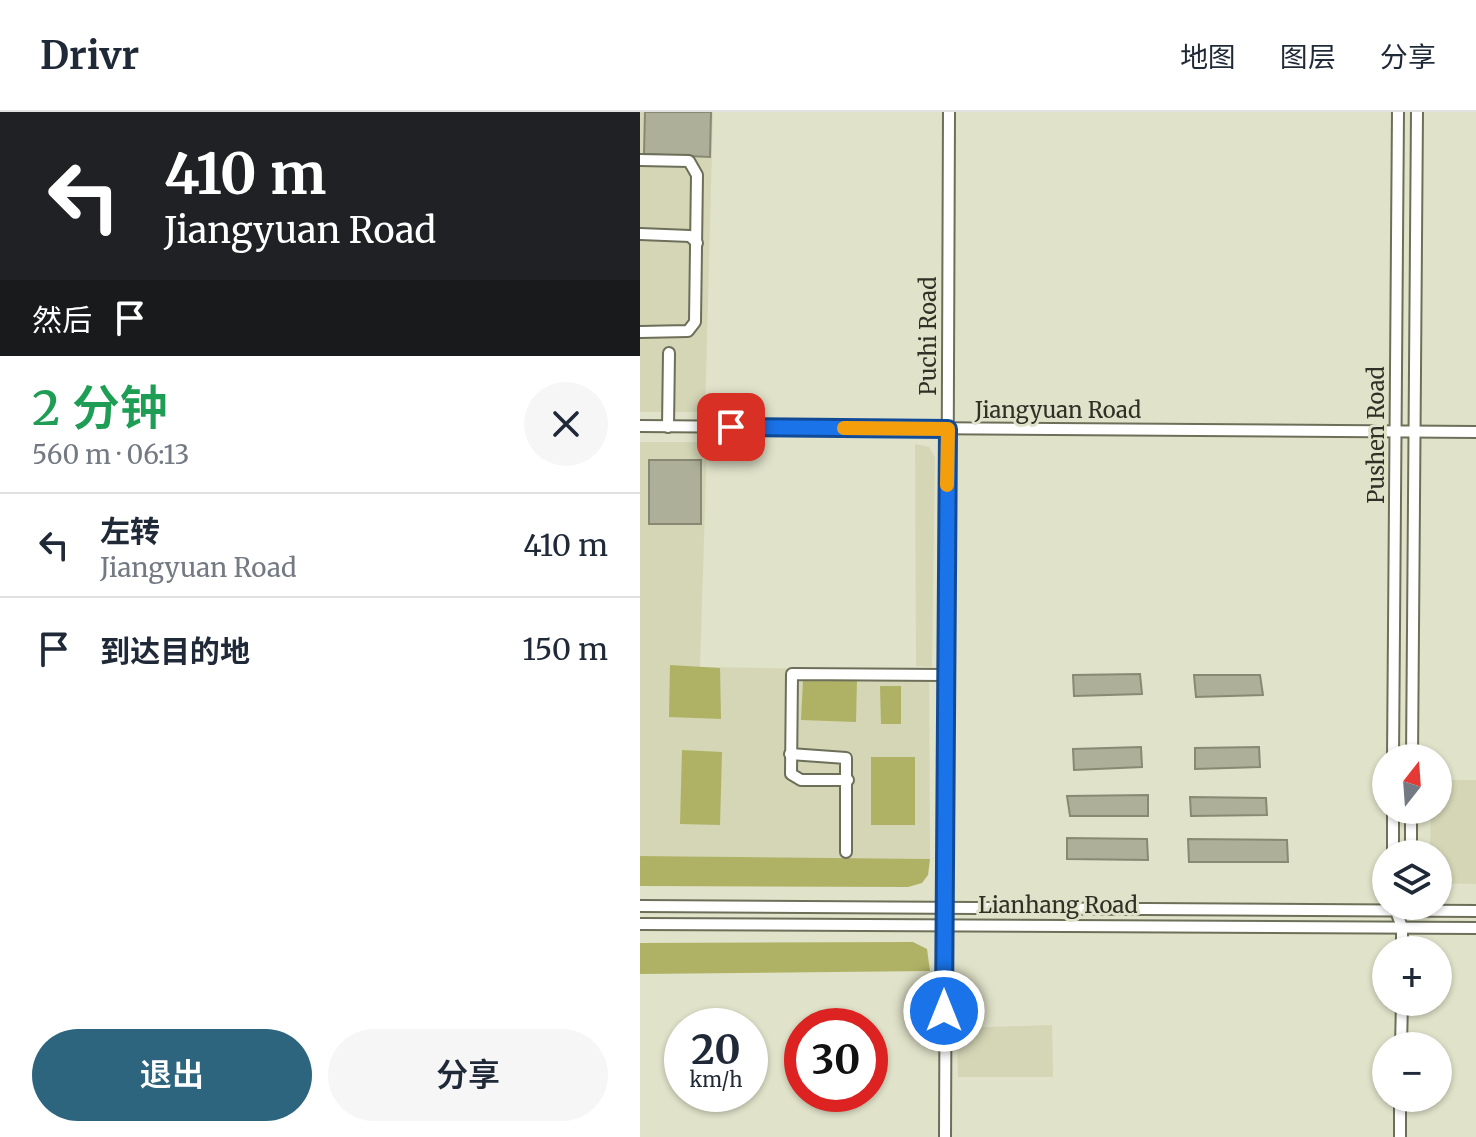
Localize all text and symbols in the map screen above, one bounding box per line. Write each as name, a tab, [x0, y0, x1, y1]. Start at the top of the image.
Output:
text: Drivr	[40, 32, 139, 79]
text: 地图	[1180, 39, 1236, 75]
text: 图层	[1280, 39, 1336, 75]
text: 分享	[1380, 39, 1436, 75]
text: 410 m	[164, 139, 326, 209]
icon: left	[32, 144, 136, 248]
text: Jiangyuan Road	[164, 208, 436, 253]
street label: Puchi Road	[914, 277, 942, 396]
icon: arrive	[108, 296, 152, 340]
text: 然后	[32, 301, 92, 339]
street label: Pushen Road	[1362, 366, 1390, 504]
text: 2 分钟	[32, 378, 168, 438]
button: close	[524, 382, 608, 466]
pin	[697, 393, 765, 461]
street label: Jiangyuan Road	[974, 396, 1141, 424]
icon: arrive	[709, 405, 753, 449]
text: 560 m · 06:13	[32, 438, 189, 471]
text: 左转	[100, 512, 160, 550]
icon: left	[32, 523, 76, 567]
text: 410 m	[523, 526, 608, 564]
text: Jiangyuan Road	[100, 551, 297, 584]
icon: arrive	[32, 627, 76, 671]
text: 150 m	[522, 630, 608, 668]
text: 到达目的地	[100, 632, 250, 670]
north arrow	[1372, 744, 1452, 824]
map controls	[1372, 744, 1452, 1112]
button: layers	[1372, 840, 1452, 920]
street label: Lianhang Road	[978, 891, 1138, 919]
button: +	[1372, 936, 1452, 1016]
position arrow	[902, 969, 986, 1053]
speed limit sign: 30	[784, 1008, 888, 1112]
text: 20	[691, 1025, 741, 1075]
button: 退出	[32, 1029, 312, 1121]
button: 分享	[328, 1029, 608, 1121]
button: −	[1372, 1032, 1452, 1112]
text: km/h	[690, 1067, 742, 1092]

